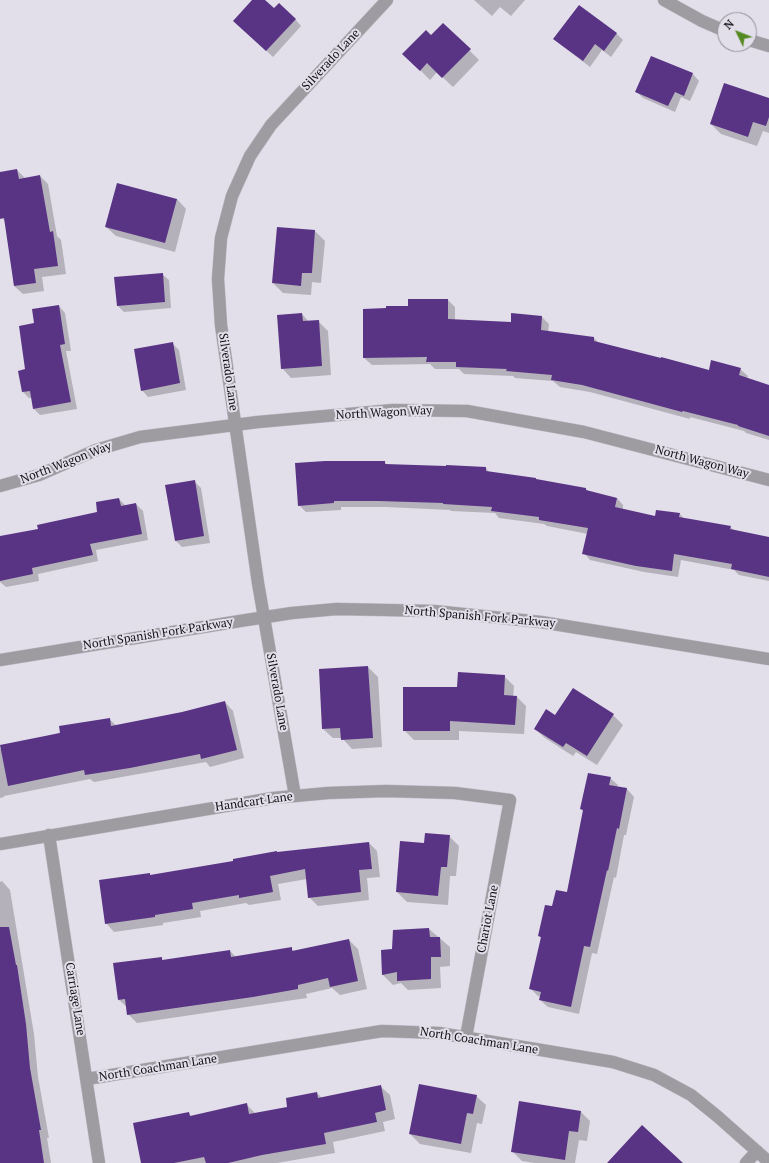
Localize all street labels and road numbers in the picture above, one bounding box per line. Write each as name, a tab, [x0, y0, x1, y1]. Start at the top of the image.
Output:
street label: Silverado Lane	[299, 26, 363, 94]
street label: Silverado Lane	[215, 332, 241, 412]
street label: North Wagon Way	[335, 403, 433, 423]
street label: North Wagon Way	[18, 439, 114, 487]
street label: North Wagon Way	[654, 443, 750, 481]
street label: North Spanish Fork Parkway	[404, 603, 556, 631]
street label: North Spanish Fork Parkway	[82, 615, 234, 653]
street label: Silverado Lane	[263, 652, 291, 732]
street label: Handcart Lane	[214, 789, 294, 815]
street label: Chariot Lane	[474, 884, 502, 954]
street label: Carriage Lane	[62, 961, 88, 1037]
street label: North Coachman Lane	[419, 1025, 539, 1057]
street label: North Coachman Lane	[98, 1052, 218, 1084]

